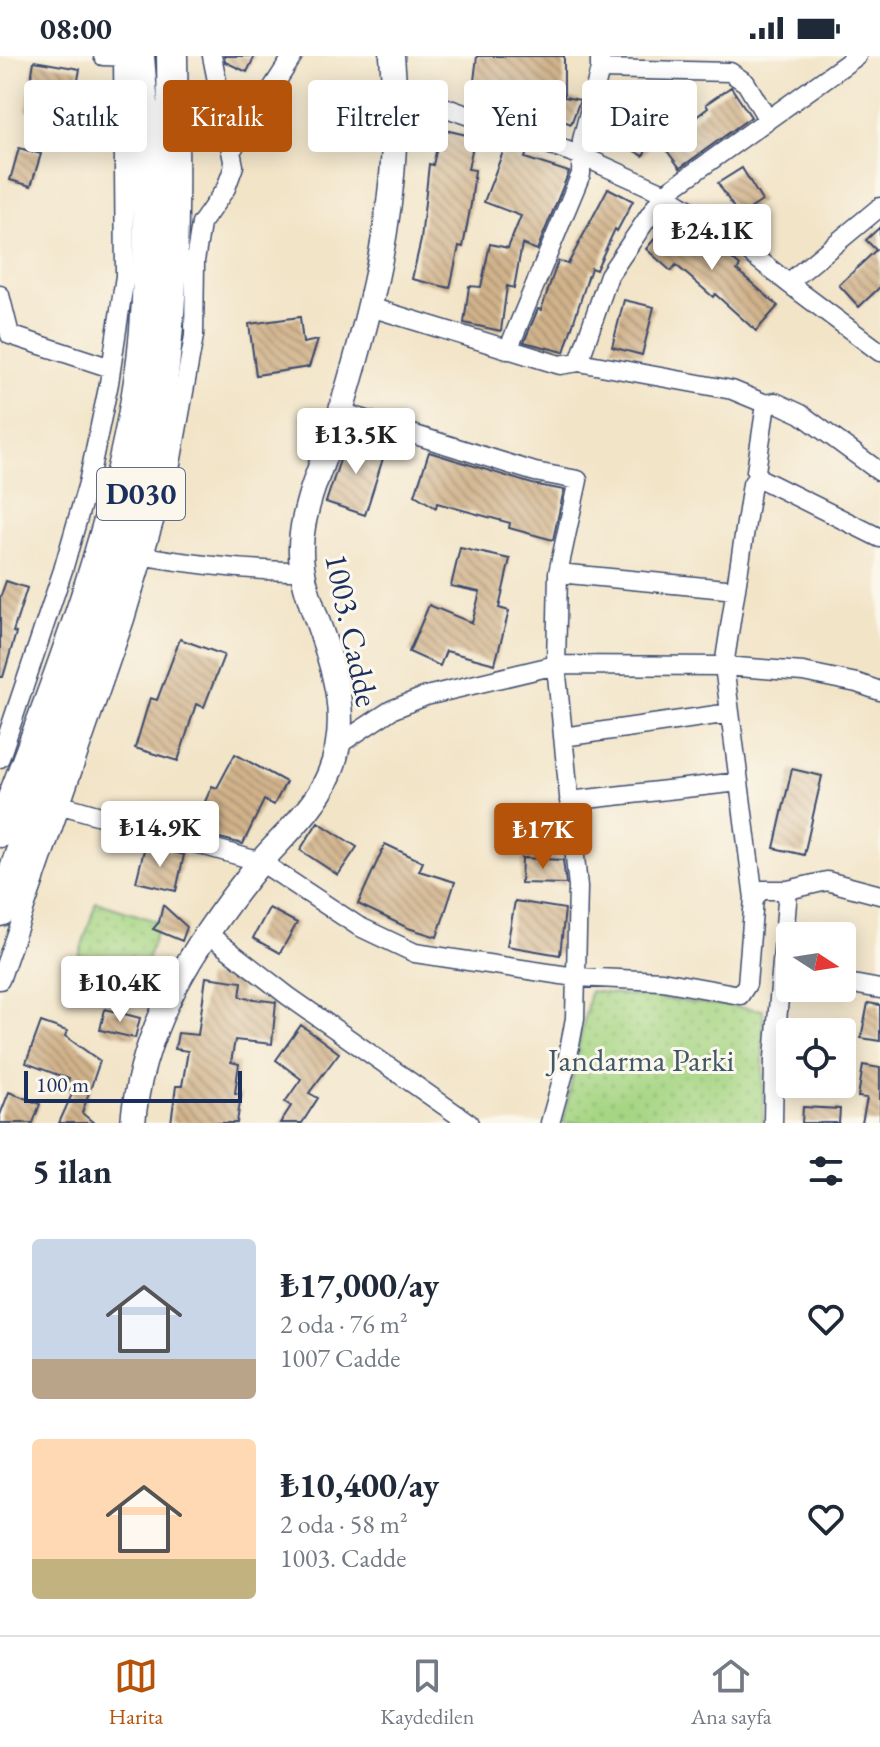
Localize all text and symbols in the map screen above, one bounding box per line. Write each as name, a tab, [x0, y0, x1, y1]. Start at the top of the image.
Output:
text: 08:00	[40, 9, 112, 48]
chip: Satılık	[24, 80, 147, 152]
chip: Kiralık	[163, 80, 292, 152]
chip: Filtreler	[308, 80, 448, 152]
chip: Yeni	[464, 80, 566, 152]
chip: Daire	[582, 80, 697, 152]
pin: ₺24.1K	[647, 204, 777, 272]
text: ₺24.1K	[671, 213, 753, 247]
pin: ₺13.5K	[291, 408, 421, 476]
text: ₺13.5K	[315, 417, 397, 451]
road number: D030	[97, 468, 185, 520]
street label: 1003. Cadde	[315, 550, 389, 710]
pin: ₺14.9K	[95, 801, 225, 869]
pin: ₺17K	[496, 803, 590, 871]
text: ₺14.9K	[119, 810, 201, 844]
text: ₺17K	[512, 812, 574, 846]
north arrow	[776, 922, 856, 1002]
map controls	[776, 922, 856, 1098]
pin: ₺10.4K	[55, 956, 185, 1024]
text: ₺10.4K	[79, 965, 161, 999]
button: locate	[776, 1018, 856, 1098]
park label: Jandarma Parki	[545, 1039, 734, 1081]
scale bar	[24, 1067, 242, 1103]
text: 100 m	[36, 1070, 89, 1099]
text: 5 ilan	[32, 1149, 112, 1193]
icon: filters	[804, 1149, 848, 1193]
text: ₺17,000/ay	[280, 1263, 439, 1307]
icon: home	[96, 1271, 192, 1367]
icon: heart	[804, 1297, 848, 1341]
text: 2 oda · 76 m²	[280, 1307, 408, 1341]
text: 1007 Cadde	[280, 1341, 400, 1375]
text: ₺10,400/ay	[280, 1463, 439, 1507]
icon: home	[96, 1471, 192, 1567]
icon: heart	[804, 1497, 848, 1541]
text: 2 oda · 58 m²	[280, 1507, 408, 1541]
text: 1003. Cadde	[280, 1541, 406, 1575]
tab: Harita	[108, 1654, 163, 1731]
tab: Kaydedilen	[380, 1654, 474, 1731]
tab: Ana sayfa	[691, 1654, 772, 1731]

